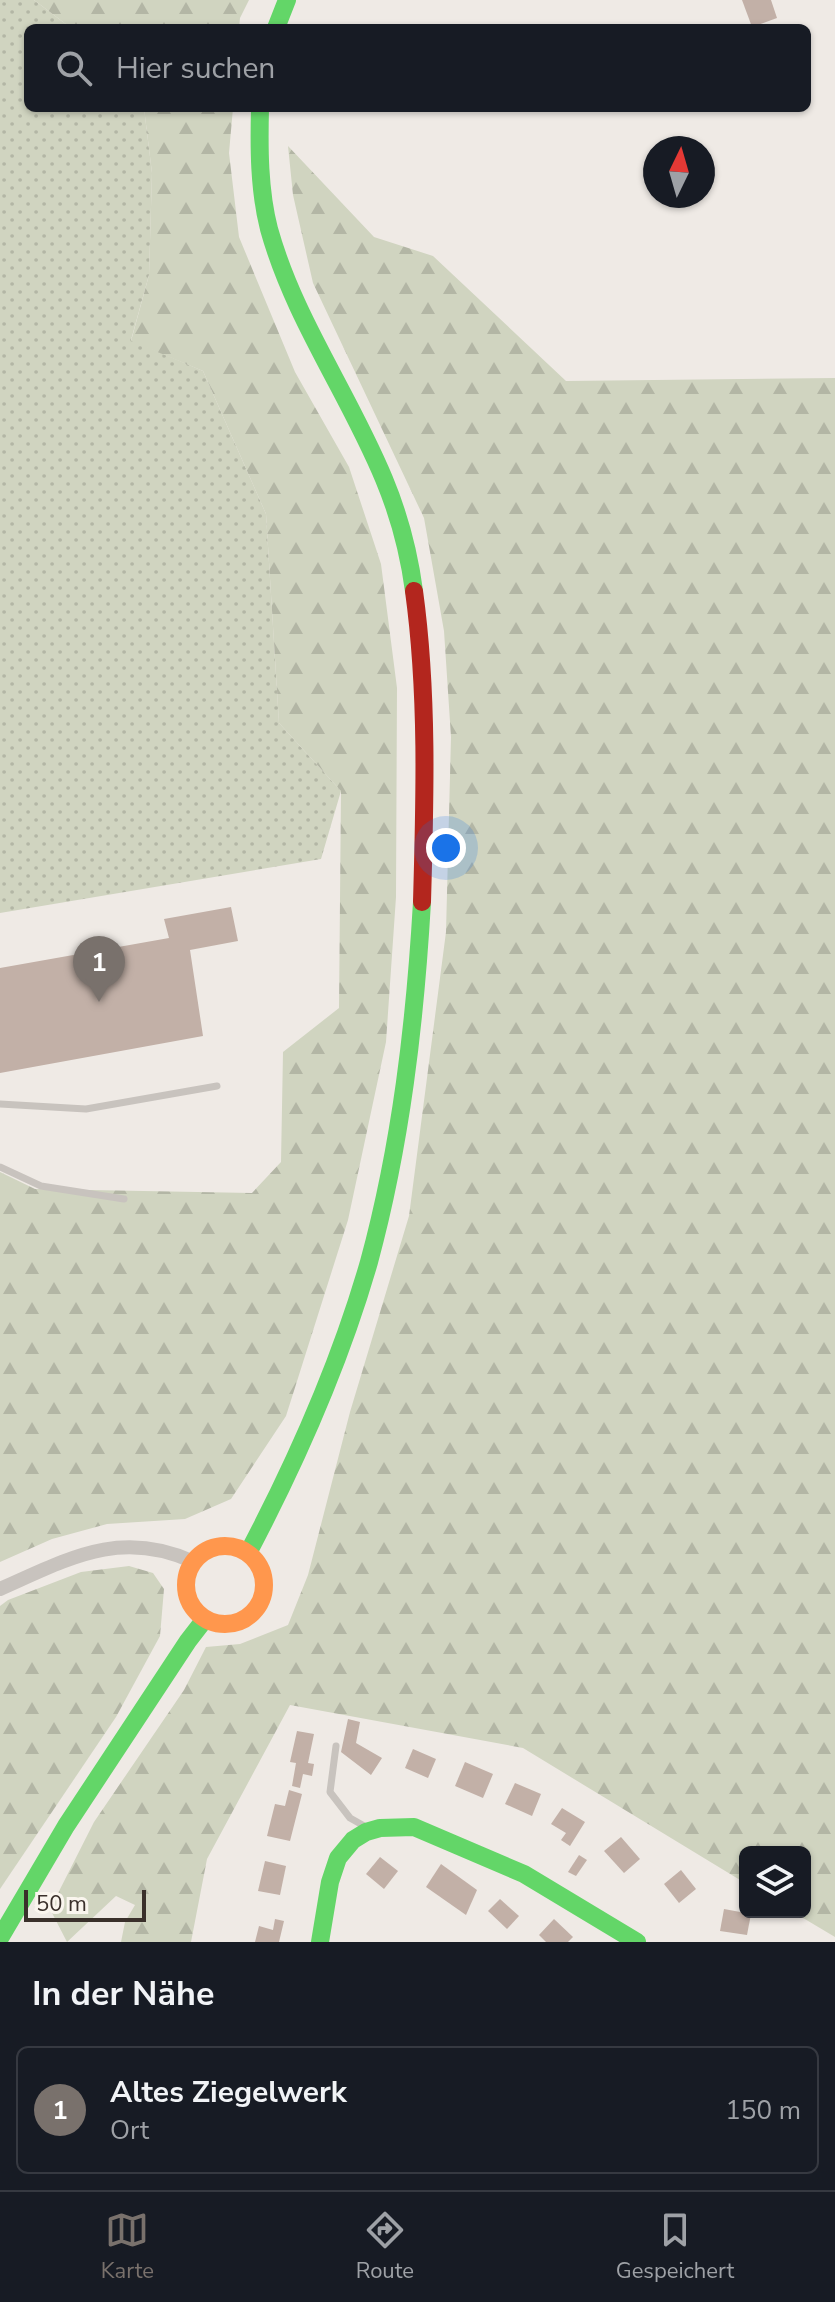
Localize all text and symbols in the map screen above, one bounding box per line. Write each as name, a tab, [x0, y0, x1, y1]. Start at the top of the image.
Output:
search box	[24, 24, 811, 112]
icon: search	[52, 46, 96, 90]
text: Hier suchen	[116, 48, 275, 89]
north arrow	[643, 136, 715, 208]
your location	[426, 828, 466, 868]
pin: 1	[73, 936, 125, 1002]
map controls	[739, 1846, 811, 1918]
button: layers	[739, 1846, 811, 1918]
scale bar	[24, 1886, 146, 1922]
text: 50 m	[36, 1889, 87, 1919]
text: In der Nähe	[32, 1971, 214, 2017]
text: Altes Ziegelwerk	[110, 2072, 347, 2113]
text: 1	[52, 2093, 68, 2128]
text: 150 m	[725, 2093, 801, 2128]
text: Ort	[110, 2113, 149, 2148]
tab: Karte	[101, 2208, 154, 2286]
tab: Route	[356, 2208, 414, 2286]
tab: Gespeichert	[616, 2208, 734, 2286]

